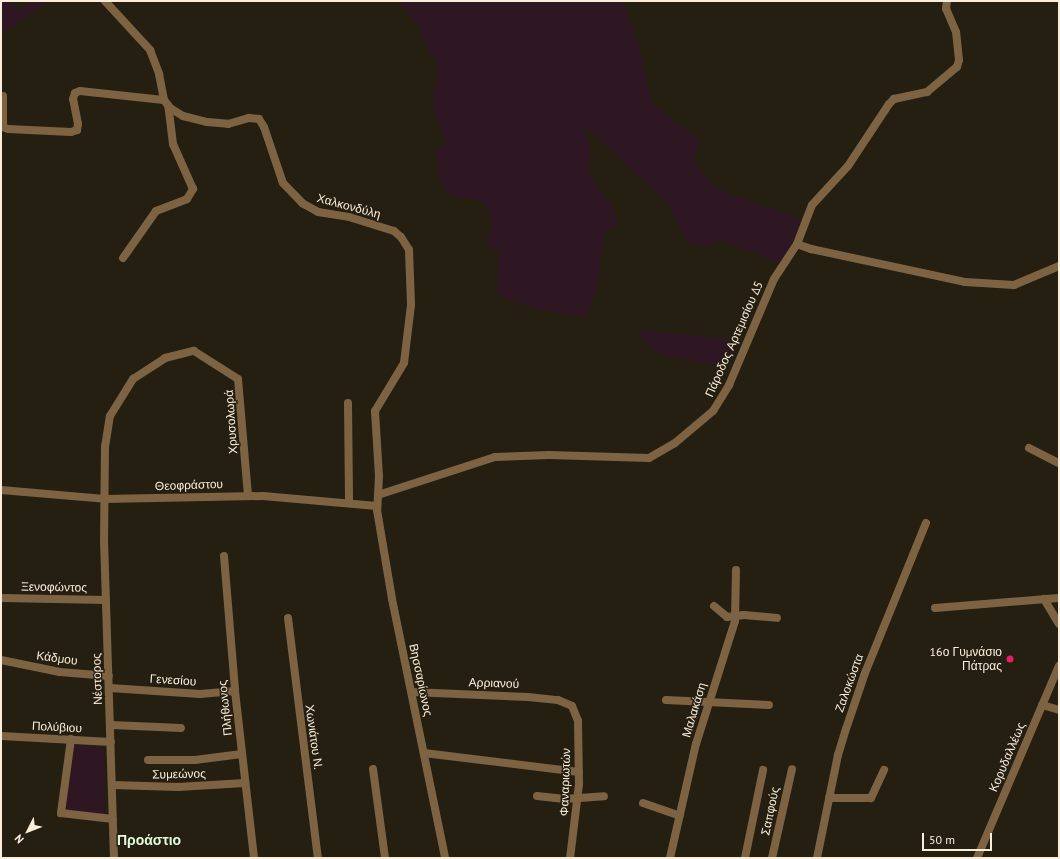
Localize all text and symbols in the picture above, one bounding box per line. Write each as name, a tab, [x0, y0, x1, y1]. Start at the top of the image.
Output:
street label: Χαλκονδύλη	[316, 191, 382, 221]
street label: Πάροδος Αρτεμισίου Δ5	[702, 279, 766, 399]
street label: Χρυσολωρά	[222, 389, 240, 455]
street label: Θεοφράστου	[155, 477, 223, 493]
street label: Ξενοφώντος	[21, 579, 87, 595]
street label: Βησσαρίωνος	[406, 642, 436, 718]
place label: 16ο Γυμνάσιο Πάτρας	[930, 645, 1002, 673]
street label: Κάδμου	[36, 648, 78, 668]
street label: Ζαλοκώστα	[832, 652, 866, 714]
street label: Νέστορος	[89, 653, 105, 705]
marker: 16ο Γυμνάσιο Πάτρας	[1005, 654, 1015, 664]
street label: Γενεσίου	[149, 671, 197, 689]
street label: Αρριανού	[469, 675, 519, 691]
street label: Πλήθωνος	[215, 679, 235, 737]
street label: Μαλακάση	[679, 681, 709, 739]
street label: Χωνιάτου Ν.	[302, 704, 326, 770]
street label: Πολύβιου	[32, 718, 82, 736]
street label: Κορυδαλλέως	[986, 720, 1028, 794]
street label: Φαναριωτών	[557, 748, 573, 816]
street label: Συμεώνος	[152, 766, 206, 782]
street label: Σαπφούς	[758, 785, 782, 837]
north arrow	[8, 811, 48, 851]
scale bar	[924, 825, 994, 851]
text: N	[11, 832, 27, 846]
district label: Προάστιο	[117, 832, 181, 848]
text: 50 m	[929, 832, 955, 847]

